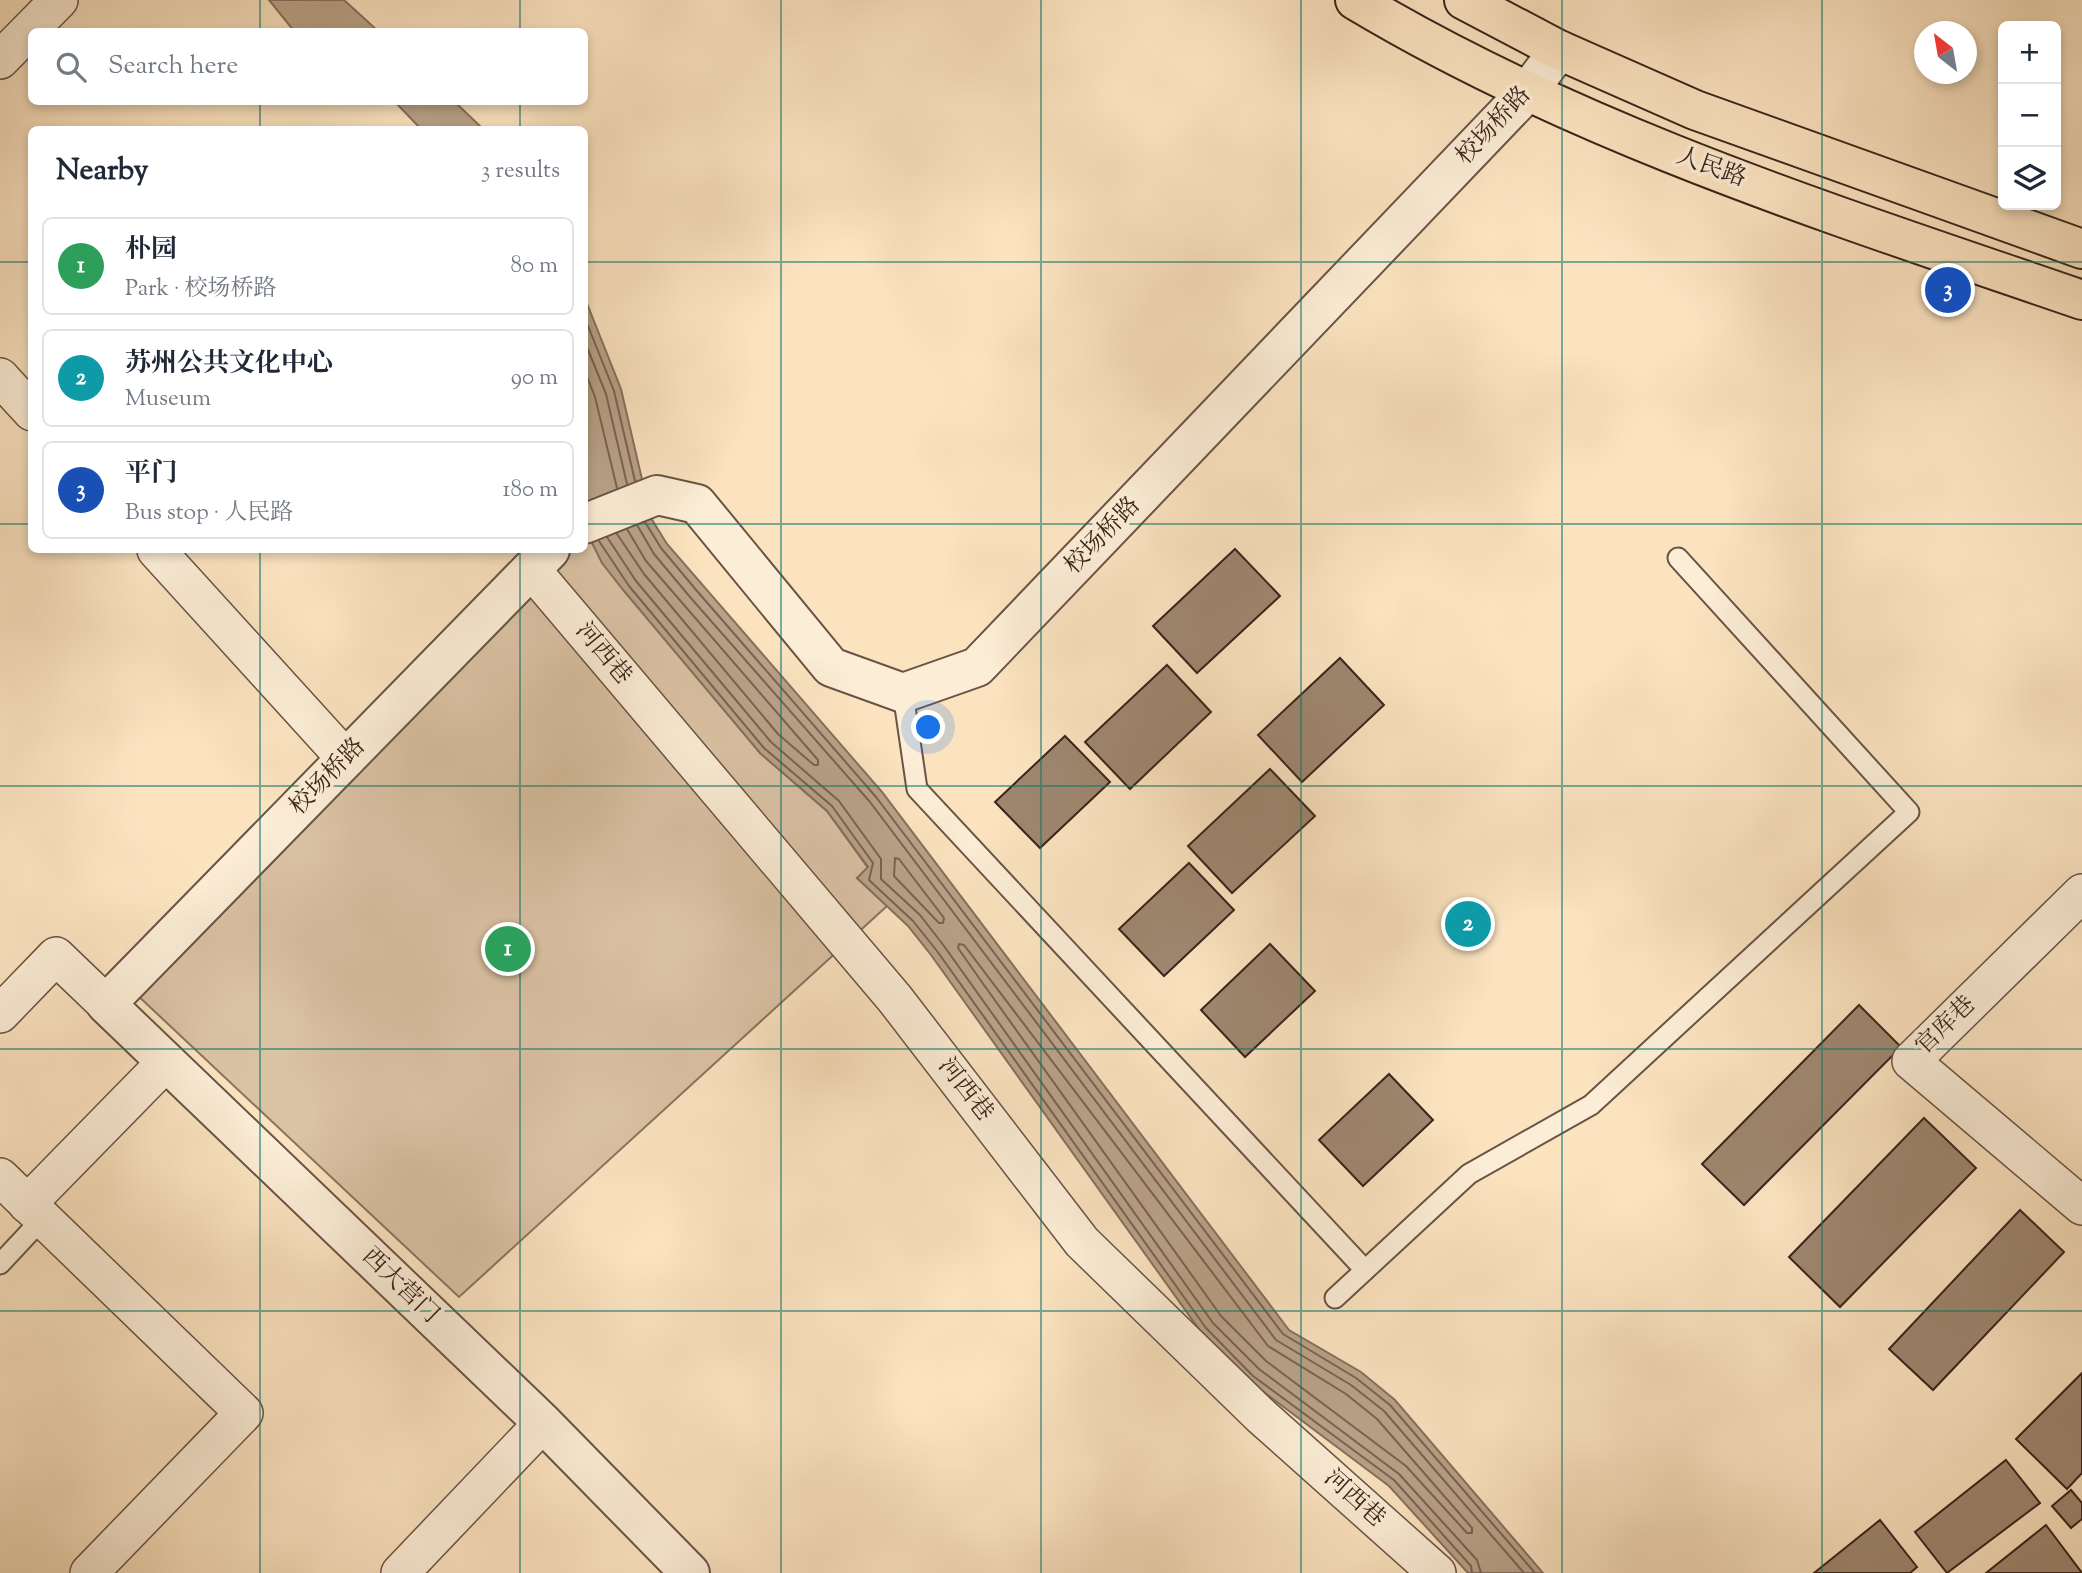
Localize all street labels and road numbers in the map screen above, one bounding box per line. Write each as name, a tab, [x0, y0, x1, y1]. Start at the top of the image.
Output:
street label: 校场桥路	[1449, 79, 1539, 173]
street label: 人民路	[1671, 140, 1751, 196]
street label: 校场桥路	[1057, 490, 1149, 582]
street label: 河西巷	[567, 615, 639, 693]
street label: 校场桥路	[282, 731, 374, 823]
street label: 官库巷	[1908, 989, 1984, 1063]
street label: 河西巷	[929, 1051, 1001, 1129]
street label: 西大营门	[354, 1240, 446, 1332]
street label: 河西巷	[1316, 1462, 1392, 1536]

